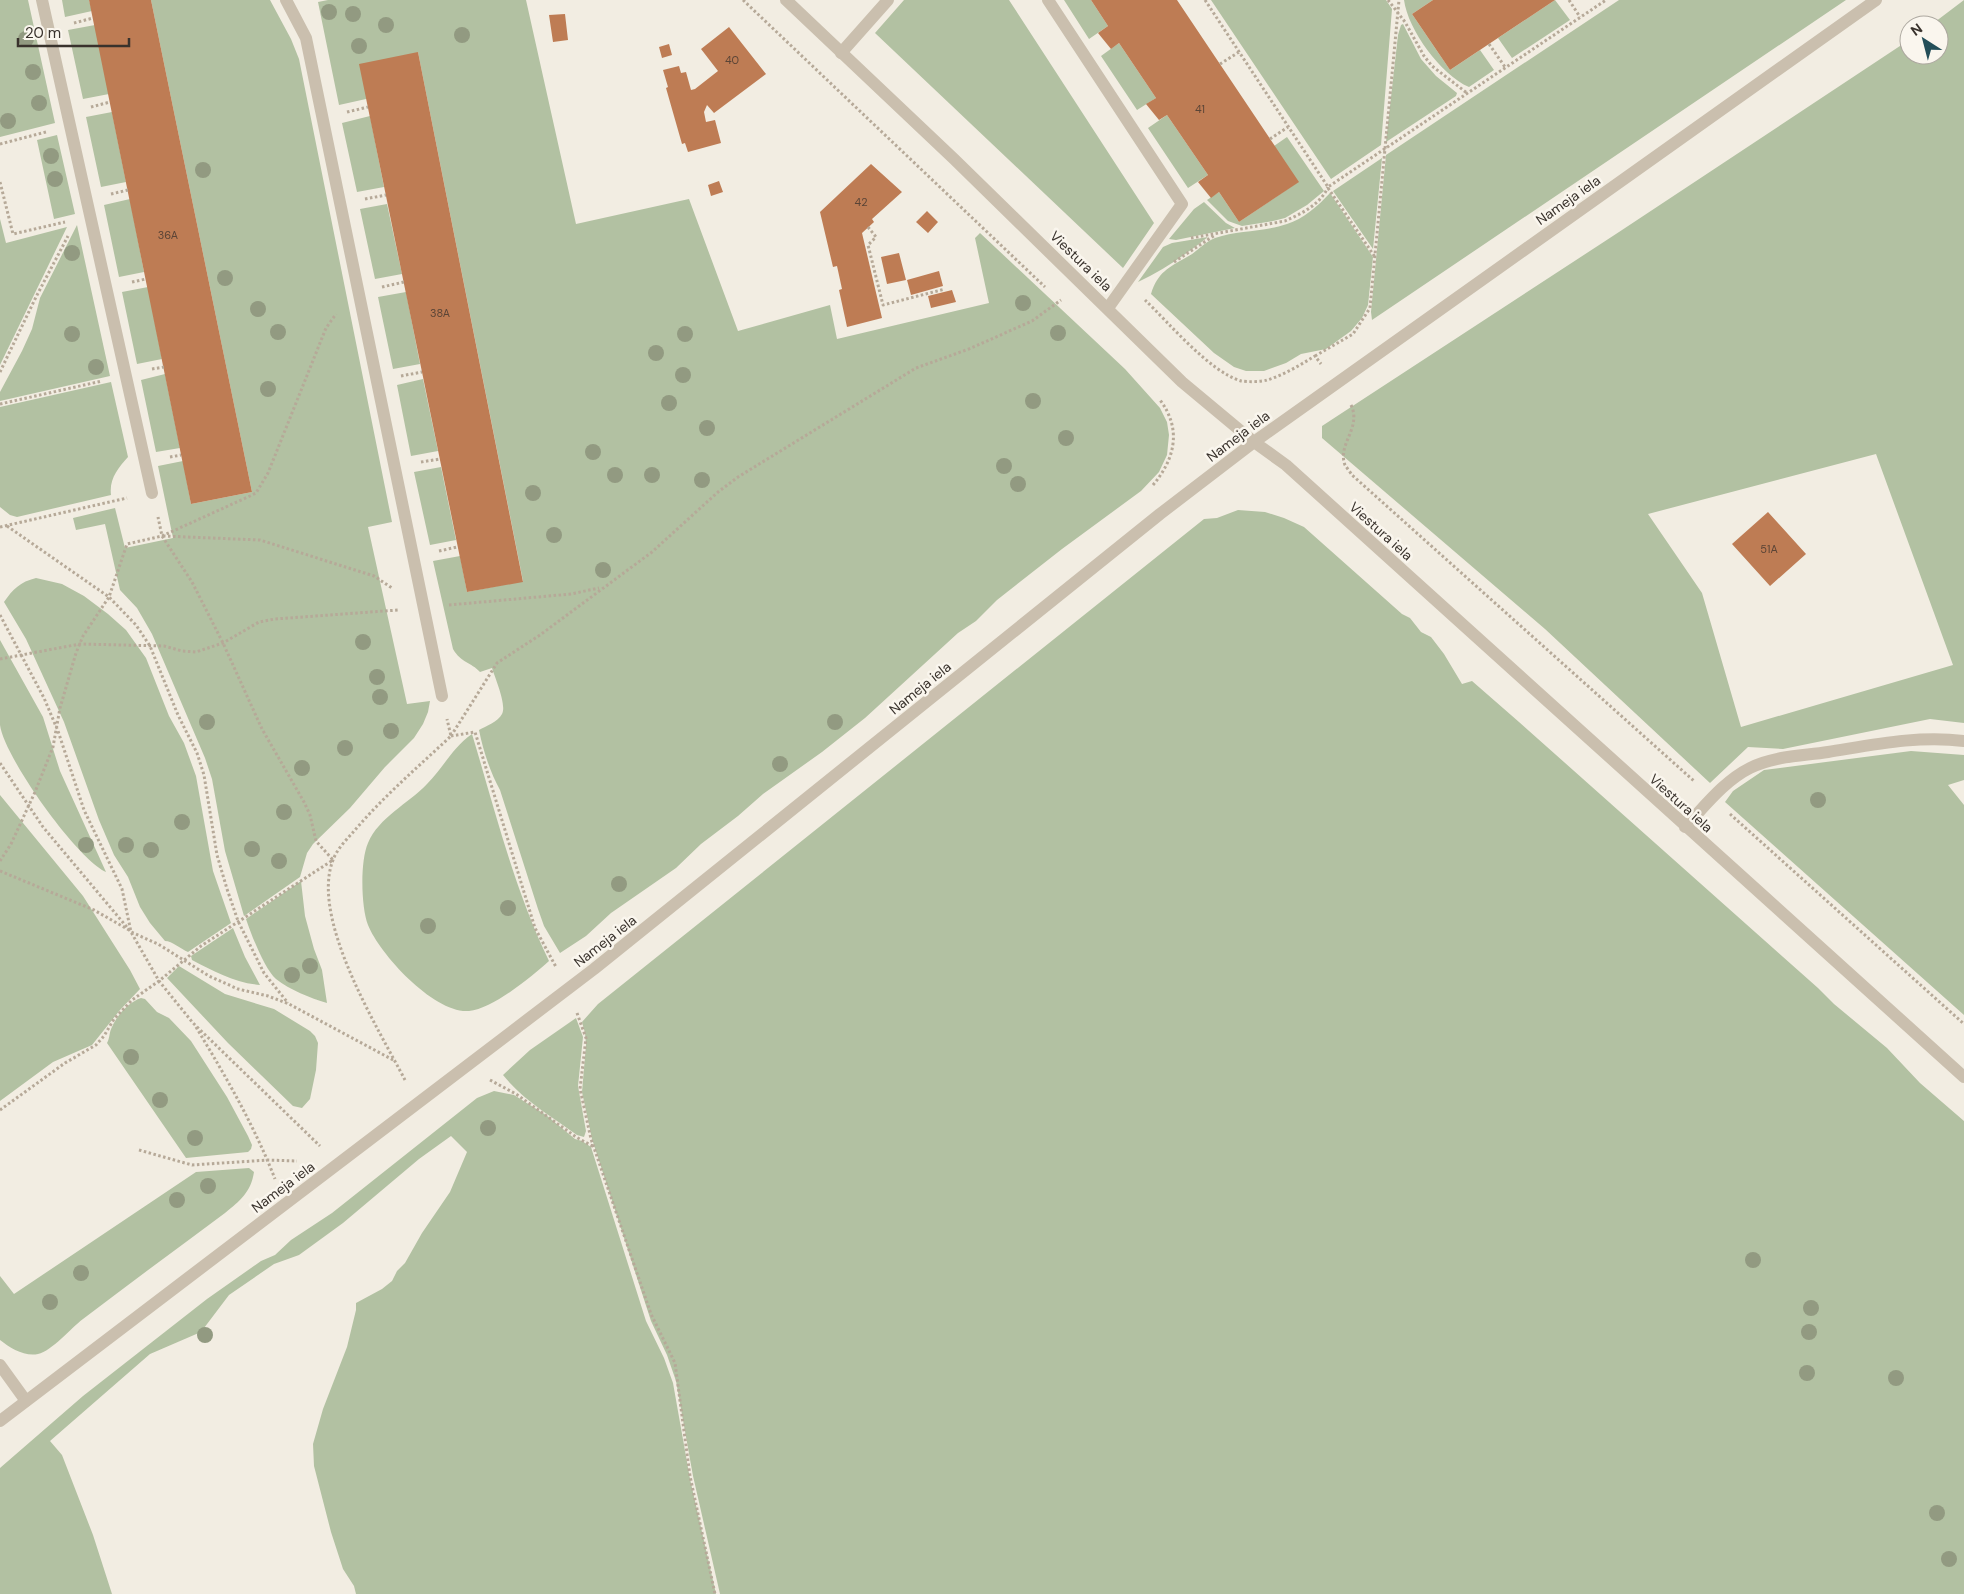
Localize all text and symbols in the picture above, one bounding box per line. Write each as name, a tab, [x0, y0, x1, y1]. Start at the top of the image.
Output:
scale bar	[18, 15, 129, 47]
north arrow	[1899, 15, 1949, 65]
text: N	[1907, 19, 1926, 40]
text: 20 m	[25, 23, 61, 43]
house number: 40	[725, 53, 739, 67]
house number: 41	[1195, 102, 1205, 116]
street label: Nameja iela	[1532, 171, 1604, 229]
house number: 42	[854, 195, 868, 209]
street label: Viestura iela	[1046, 227, 1116, 295]
house number: 36A	[158, 228, 178, 242]
house number: 38A	[430, 306, 450, 320]
street label: Nameja iela	[1203, 406, 1273, 466]
street label: Viestura iela	[1345, 498, 1417, 564]
house number: 51A	[1760, 542, 1778, 556]
street label: Nameja iela	[885, 658, 955, 718]
street label: Viestura iela	[1645, 770, 1717, 836]
street label: Nameja iela	[570, 911, 640, 971]
street label: Nameja iela	[248, 1157, 318, 1217]

